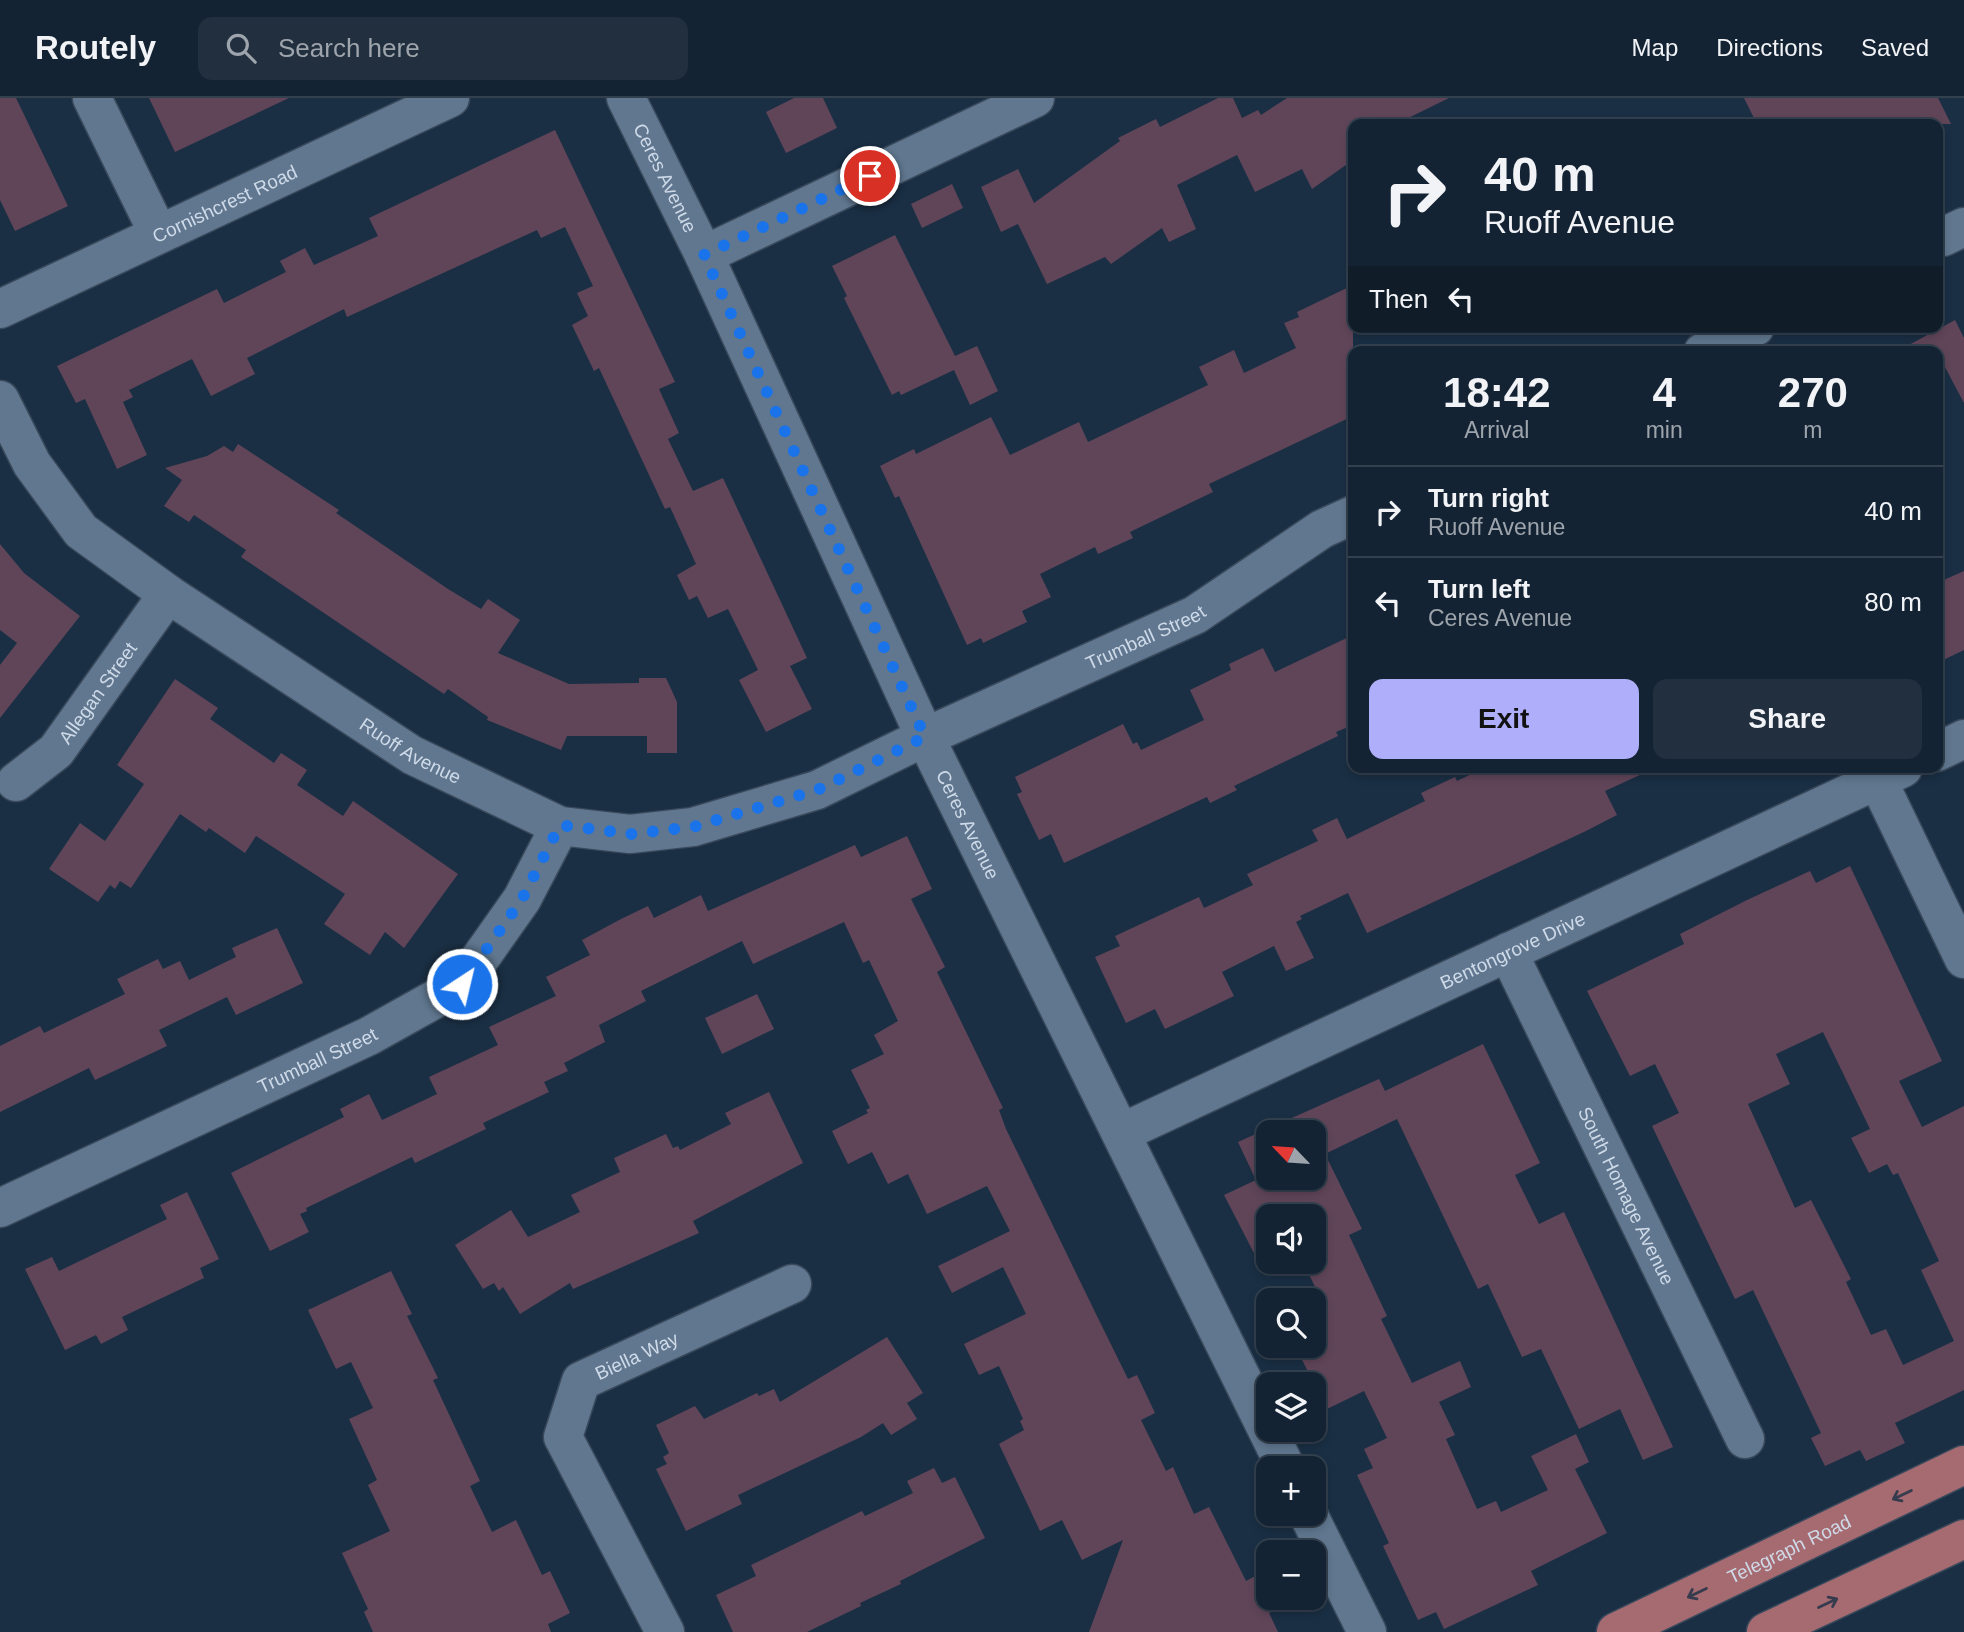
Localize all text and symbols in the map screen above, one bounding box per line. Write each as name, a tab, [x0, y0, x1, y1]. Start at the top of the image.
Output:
search box	[198, 17, 688, 80]
text: Routely	[35, 29, 156, 66]
icon: search	[222, 29, 260, 67]
text: Search here	[278, 33, 420, 63]
text: Map	[1632, 34, 1678, 61]
text: Directions	[1716, 34, 1823, 61]
text: Saved	[1861, 34, 1929, 61]
street label: Ceres Avenue	[629, 120, 701, 236]
pin	[840, 146, 900, 206]
icon: right	[1369, 147, 1460, 238]
text: 40 m	[1484, 147, 1596, 201]
icon: arrive	[851, 157, 889, 195]
street label: Cornishcrest Road	[149, 161, 300, 247]
text: Ruoff Avenue	[1484, 204, 1675, 240]
icon: left	[1442, 280, 1480, 318]
text: Then	[1369, 284, 1428, 314]
text: 18:42	[1443, 369, 1551, 416]
text: 4	[1652, 369, 1676, 416]
text: 270	[1778, 369, 1848, 416]
text: Arrival	[1464, 417, 1529, 443]
text: min	[1646, 417, 1683, 443]
text: m	[1803, 417, 1822, 443]
text: Turn right	[1428, 483, 1549, 513]
icon: right	[1369, 493, 1407, 531]
text: 40 m	[1864, 496, 1922, 526]
text: Ruoff Avenue	[1428, 514, 1565, 540]
text: Turn left	[1428, 574, 1530, 604]
icon: left	[1369, 584, 1407, 622]
text: 80 m	[1864, 587, 1922, 617]
street label: Trumball Street	[1083, 601, 1210, 674]
text: Ceres Avenue	[1428, 605, 1572, 631]
street label: Allegan Street	[55, 638, 142, 748]
button: Exit	[1369, 679, 1639, 759]
button: Share	[1653, 679, 1922, 759]
street label: Ruoff Avenue	[356, 714, 465, 788]
street label: Ceres Avenue	[932, 767, 1003, 883]
street label: Bentongrove Drive	[1437, 908, 1588, 994]
position arrow	[425, 947, 499, 1021]
street label: Trumball Street	[254, 1023, 382, 1097]
street label: South Homage Avenue	[1574, 1104, 1678, 1288]
north arrow	[1256, 1120, 1326, 1190]
map controls	[1256, 1120, 1326, 1610]
button: sound	[1256, 1204, 1326, 1274]
button: search	[1256, 1288, 1326, 1358]
street label: Biella Way	[592, 1328, 682, 1384]
button: layers	[1256, 1372, 1326, 1442]
button: +	[1256, 1456, 1326, 1526]
one-way arrow	[1892, 1489, 1913, 1502]
street label: Telegraph Road	[1724, 1511, 1854, 1588]
button: −	[1256, 1540, 1326, 1610]
one-way arrow	[1687, 1587, 1708, 1600]
one-way arrow	[1817, 1596, 1838, 1609]

